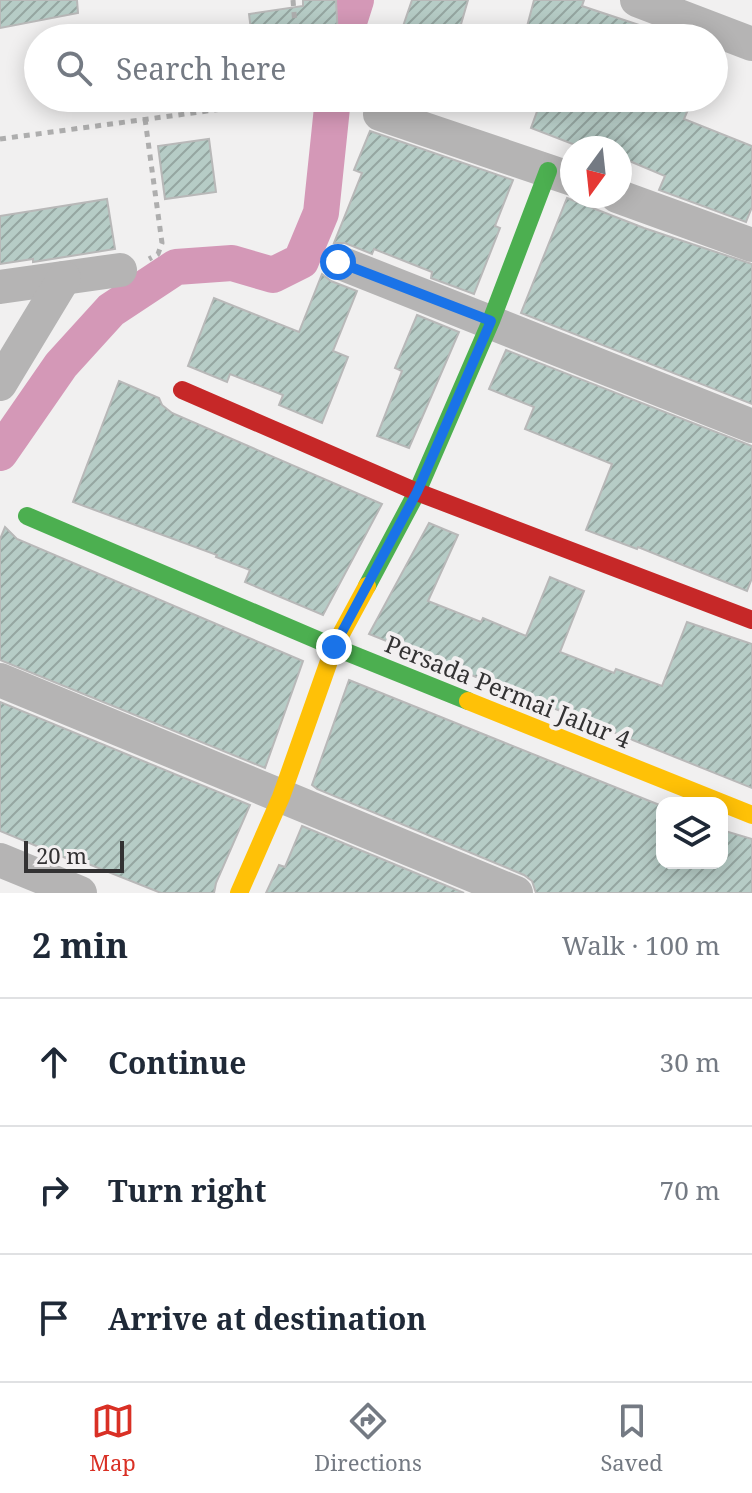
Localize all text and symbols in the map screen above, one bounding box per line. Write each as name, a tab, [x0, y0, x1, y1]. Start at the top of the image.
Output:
search box	[24, 24, 728, 112]
icon: search	[52, 46, 96, 90]
text: Search here	[116, 48, 286, 89]
north arrow	[560, 136, 632, 208]
route start	[320, 244, 356, 280]
street label: Persada Permai Jalur 4	[380, 627, 636, 756]
route end	[316, 629, 352, 665]
map controls	[656, 797, 728, 869]
button: layers	[656, 797, 728, 869]
scale bar	[24, 837, 124, 873]
text: 20 m	[36, 840, 87, 870]
text: 2 min	[32, 922, 128, 968]
text: Walk · 100 m	[562, 927, 720, 963]
icon: ahead	[32, 1040, 76, 1084]
text: Continue	[108, 1042, 246, 1083]
text: 30 m	[660, 1044, 720, 1080]
icon: right	[32, 1168, 76, 1212]
text: Turn right	[108, 1170, 266, 1211]
text: 70 m	[660, 1172, 720, 1208]
icon: arrive	[32, 1296, 76, 1340]
text: Arrive at destination	[108, 1298, 427, 1339]
tab: Map	[89, 1399, 136, 1477]
tab: Directions	[314, 1399, 422, 1477]
tab: Saved	[600, 1399, 663, 1477]

